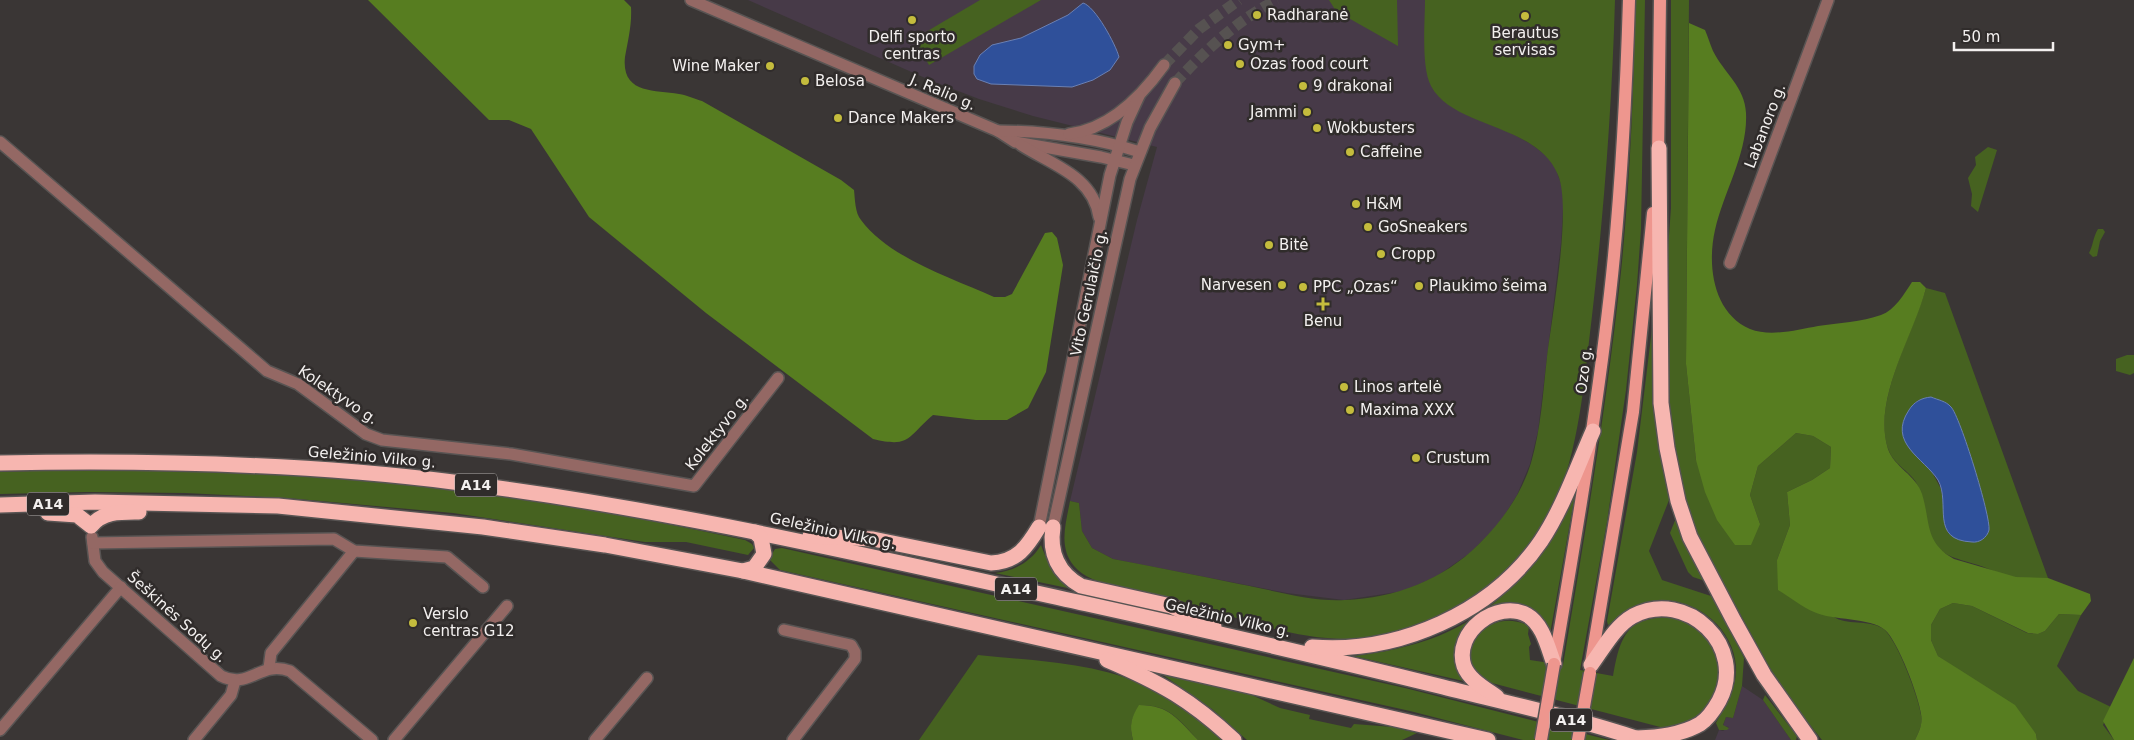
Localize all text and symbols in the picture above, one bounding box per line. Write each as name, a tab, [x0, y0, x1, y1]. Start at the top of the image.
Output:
place label: Radharanė	[1267, 6, 1349, 24]
marker: Radharanė	[1251, 9, 1263, 21]
marker: Berautus servisas	[1519, 10, 1531, 22]
marker: Delfi sporto centras	[906, 14, 918, 26]
scale bar	[1954, 20, 2053, 52]
place label: Berautus servisas	[1491, 24, 1559, 59]
place label: Delfi sporto centras	[869, 28, 955, 63]
text: 50 m	[1962, 28, 2000, 46]
place label: Gym+	[1238, 36, 1286, 54]
marker: Gym+	[1222, 39, 1234, 51]
place label: Ozas food court	[1250, 55, 1368, 73]
place label: Wine Maker	[672, 57, 761, 75]
marker: Ozas food court	[1234, 58, 1246, 70]
marker: Wine Maker	[764, 60, 776, 72]
street label: J. Ralio g.	[906, 70, 979, 114]
place label: Belosa	[815, 72, 865, 90]
marker: Belosa	[799, 75, 811, 87]
place label: 9 drakonai	[1313, 77, 1392, 95]
marker: 9 drakonai	[1297, 80, 1309, 92]
street label: Labanoro g.	[1741, 81, 1789, 171]
place label: Jammi	[1249, 103, 1297, 121]
marker: Jammi	[1301, 106, 1313, 118]
place label: Dance Makers	[848, 109, 954, 127]
marker: Dance Makers	[832, 112, 844, 124]
place label: Wokbusters	[1327, 119, 1415, 137]
marker: Wokbusters	[1311, 122, 1323, 134]
place label: Caffeine	[1360, 143, 1422, 161]
marker: Caffeine	[1344, 146, 1356, 158]
place label: H&M	[1366, 195, 1402, 213]
marker: H&M	[1350, 198, 1362, 210]
place label: GoSneakers	[1378, 218, 1468, 236]
marker: GoSneakers	[1362, 221, 1374, 233]
street label: Vito Gerulaičio g.	[1067, 228, 1111, 358]
place label: Bitė	[1279, 236, 1309, 254]
marker: Bitė	[1263, 239, 1275, 251]
place label: Cropp	[1391, 245, 1436, 263]
marker: Cropp	[1375, 248, 1387, 260]
place label: Narvesen	[1201, 276, 1272, 294]
place label: Plaukimo šeima	[1429, 277, 1547, 295]
place label: PPC „Ozas“	[1313, 278, 1398, 296]
marker: Narvesen	[1276, 279, 1288, 291]
marker: Plaukimo šeima	[1413, 280, 1425, 292]
marker: PPC „Ozas“	[1297, 281, 1309, 293]
marker: Benu	[1317, 298, 1329, 310]
place label: Benu	[1304, 312, 1342, 330]
street label: Ozo g.	[1572, 345, 1596, 395]
street label: Kolektyvo g.	[295, 362, 381, 428]
place label: Linos artelė	[1354, 378, 1442, 396]
marker: Linos artelė	[1338, 381, 1350, 393]
street label: Kolektyvo g.	[682, 390, 752, 474]
place label: Maxima XXX	[1360, 401, 1455, 419]
marker: Maxima XXX	[1344, 404, 1356, 416]
street label: Geležinio Vilko g.	[307, 442, 437, 472]
place label: Crustum	[1426, 449, 1490, 467]
marker: Crustum	[1410, 452, 1422, 464]
road number: A14	[455, 474, 497, 496]
road number: A14	[27, 492, 69, 516]
street label: Geležinio Vilko g.	[768, 509, 898, 553]
street label: Šeškinės Sodų g.	[124, 567, 231, 666]
road number: A14	[995, 578, 1037, 600]
street label: Geležinio Vilko g.	[1163, 595, 1293, 641]
place label: Verslo centras G12	[423, 605, 515, 640]
marker: Verslo centras G12	[407, 617, 419, 629]
road number: A14	[1550, 708, 1592, 732]

